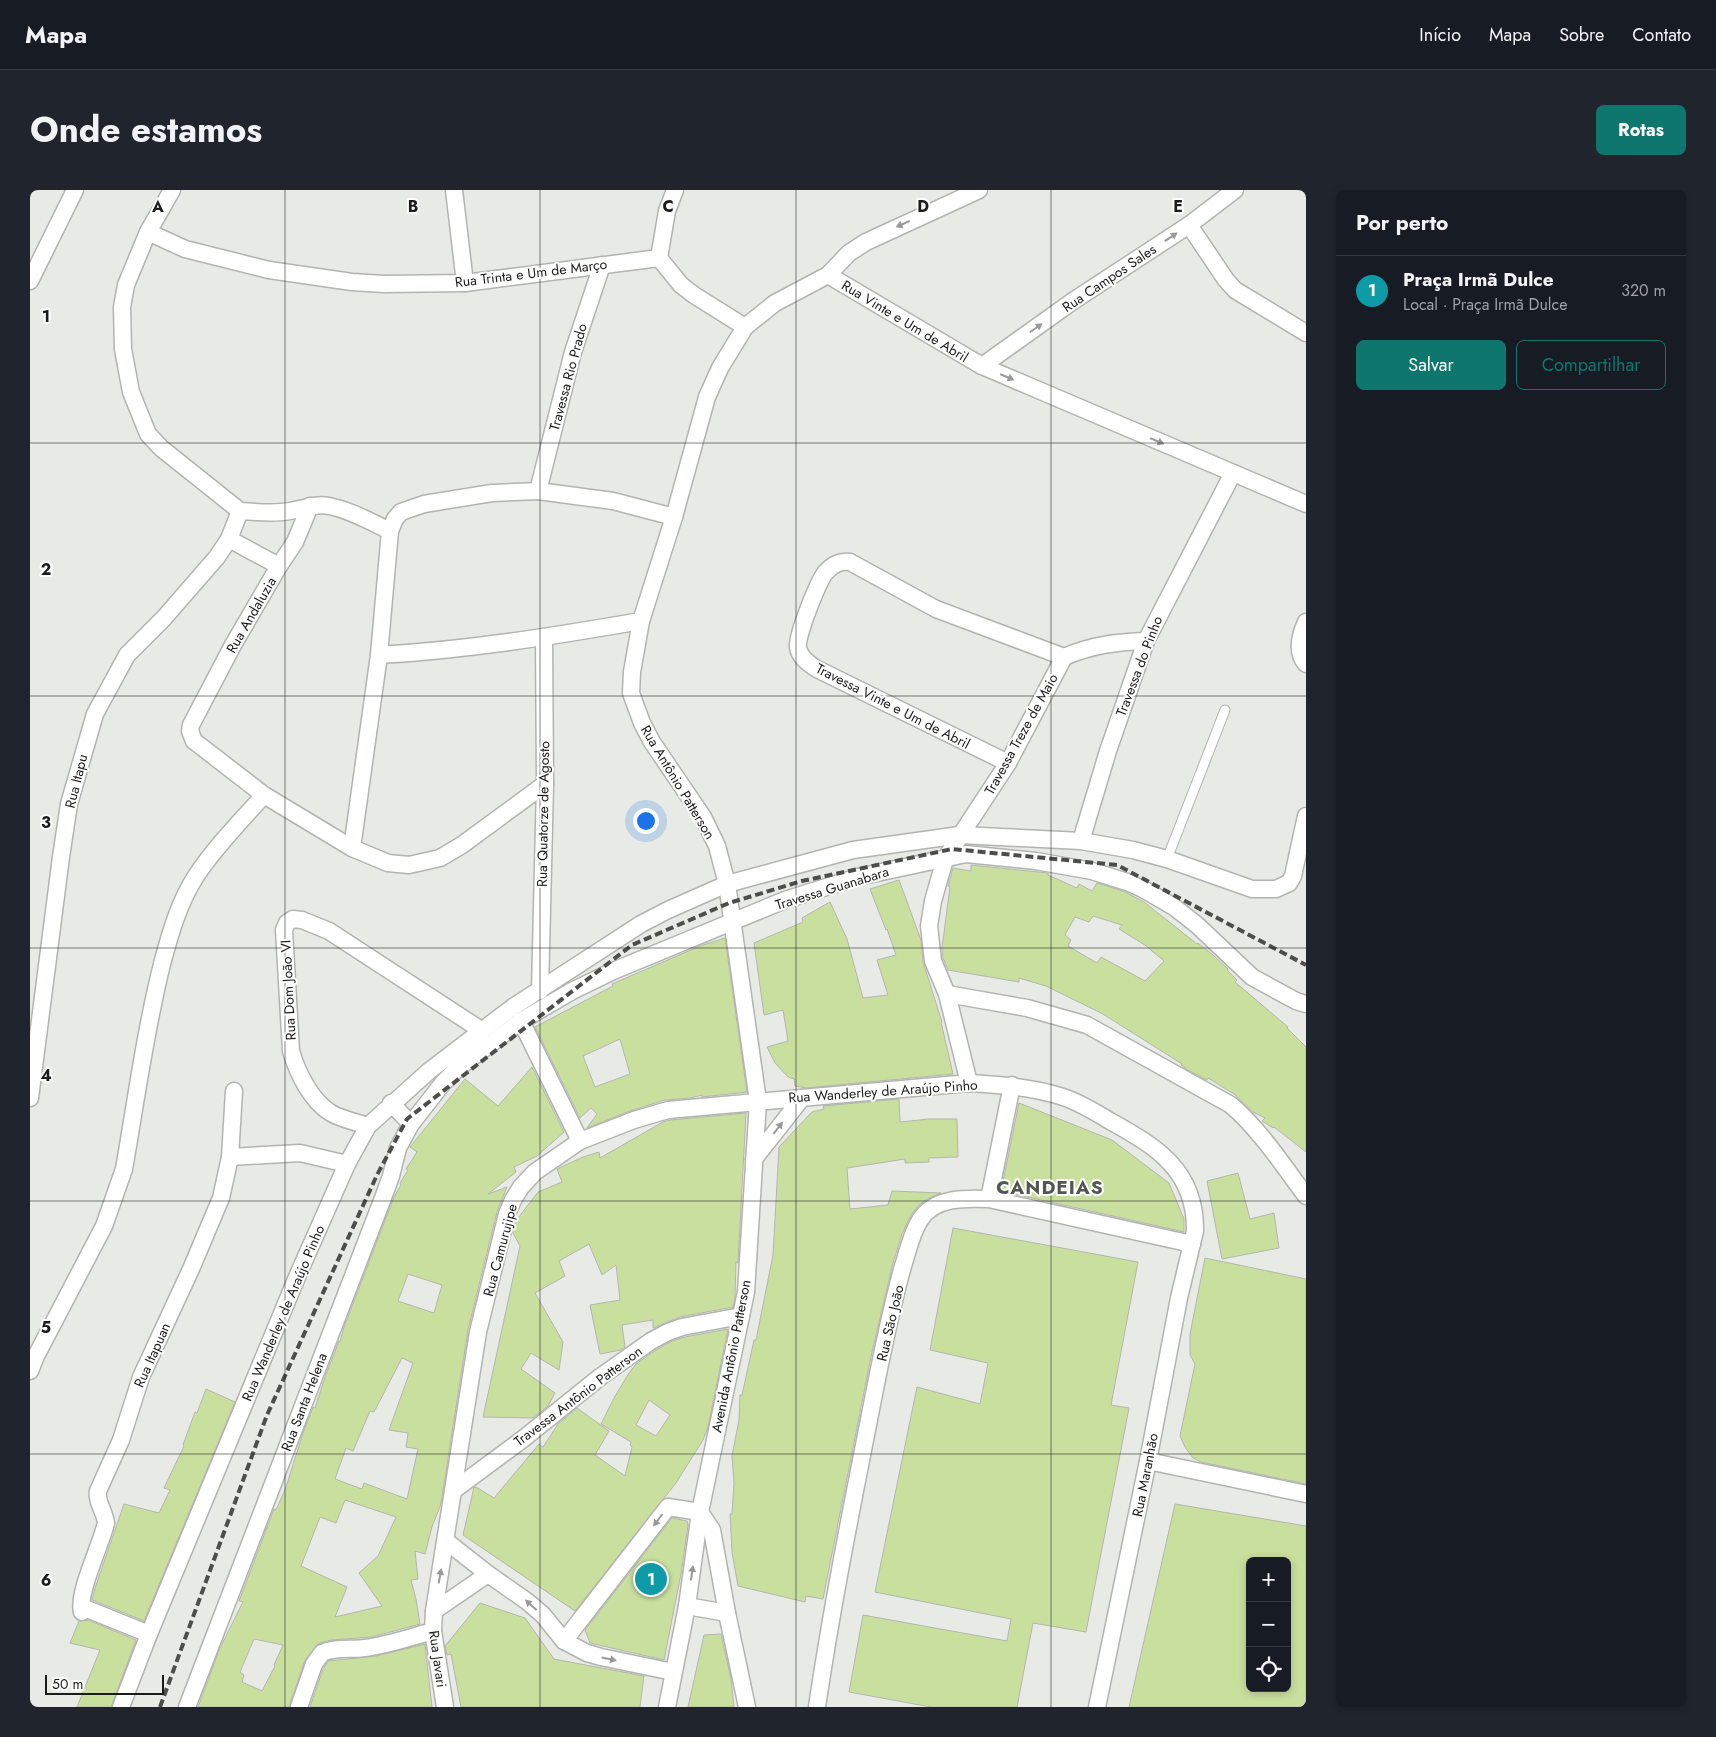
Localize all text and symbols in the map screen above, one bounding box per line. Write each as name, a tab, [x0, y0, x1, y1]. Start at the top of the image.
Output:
text: Mapa	[25, 17, 87, 52]
text: Início	[1419, 22, 1461, 48]
text: Mapa	[1489, 22, 1531, 48]
text: Sobre	[1559, 22, 1604, 48]
text: Contato	[1632, 22, 1691, 48]
text: Onde estamos	[30, 105, 262, 155]
button: Rotas	[1596, 105, 1686, 155]
text: A	[151, 195, 164, 218]
text: B	[408, 195, 418, 218]
text: C	[662, 195, 674, 218]
text: D	[917, 195, 929, 218]
text: E	[1173, 195, 1183, 218]
text: Por perto	[1356, 208, 1448, 238]
one-way arrow	[896, 220, 910, 228]
one-way arrow	[1164, 232, 1177, 242]
street label: Rua Campos Sales	[1058, 239, 1160, 317]
street label: Rua Trinta e Um de Março	[454, 254, 609, 292]
text: Praça Irmã Dulce	[1403, 266, 1554, 293]
street label: Rua Vinte e Um de Abril	[838, 275, 972, 367]
text: 1	[1368, 279, 1376, 302]
text: 320 m	[1621, 279, 1666, 302]
text: Local · Praça Irmã Dulce	[1403, 293, 1567, 316]
text: 1	[42, 305, 50, 328]
street label: Travessa Rio Prado	[544, 321, 592, 433]
one-way arrow	[1029, 323, 1043, 333]
button: Salvar	[1356, 340, 1506, 390]
button: Compartilhar	[1516, 340, 1666, 390]
one-way arrow	[1000, 373, 1014, 381]
one-way arrow	[1150, 437, 1164, 445]
text: 2	[41, 558, 51, 581]
street label: Rua Andaluzia	[221, 573, 281, 657]
street label: Travessa do Pinho	[1111, 613, 1167, 719]
street label: Travessa Vinte e Um de Abril	[812, 658, 974, 754]
street label: Travessa Treze de Maio	[979, 670, 1063, 798]
street label: Rua Antônio Patterson	[636, 721, 720, 843]
street label: Rua Quatorze de Agosto	[532, 740, 554, 887]
street label: Rua Itapu	[60, 752, 92, 810]
your location	[633, 808, 659, 834]
text: 3	[41, 811, 51, 834]
street label: Travessa Guanabara	[773, 861, 891, 915]
street label: Rua Dom João VI	[275, 939, 301, 1041]
text: 4	[40, 1064, 52, 1087]
street label: Rua Wanderley de Araújo Pinho	[788, 1074, 979, 1108]
one-way arrow	[773, 1121, 783, 1135]
district label: CANDEIAS	[996, 1174, 1104, 1201]
street label: Rua Camurujipe	[478, 1201, 522, 1299]
street label: Rua Wanderley de Araújo Pinho	[237, 1221, 329, 1404]
street label: Avenida Antônio Patterson	[706, 1278, 756, 1434]
street label: Rua São João	[871, 1282, 909, 1363]
text: 5	[41, 1316, 51, 1339]
street label: Rua Itapuan	[129, 1319, 175, 1391]
street label: Travessa Antônio Patterson	[510, 1341, 646, 1451]
street label: Rua Santa Helena	[276, 1350, 332, 1454]
street label: Rua Maranhão	[1127, 1431, 1163, 1519]
one-way arrow	[653, 1513, 663, 1527]
map controls	[1246, 1557, 1291, 1692]
button: +	[1246, 1557, 1291, 1602]
pin: 1	[635, 1560, 667, 1598]
one-way arrow	[688, 1564, 696, 1580]
one-way arrow	[436, 1568, 444, 1584]
text: 6	[41, 1569, 51, 1592]
one-way arrow	[526, 1599, 538, 1611]
button: −	[1246, 1602, 1291, 1647]
street label: Rua Javari	[424, 1629, 452, 1689]
button: locate	[1246, 1647, 1291, 1692]
one-way arrow	[601, 1655, 617, 1663]
scale bar	[45, 1672, 164, 1695]
text: 50 m	[52, 1674, 83, 1694]

